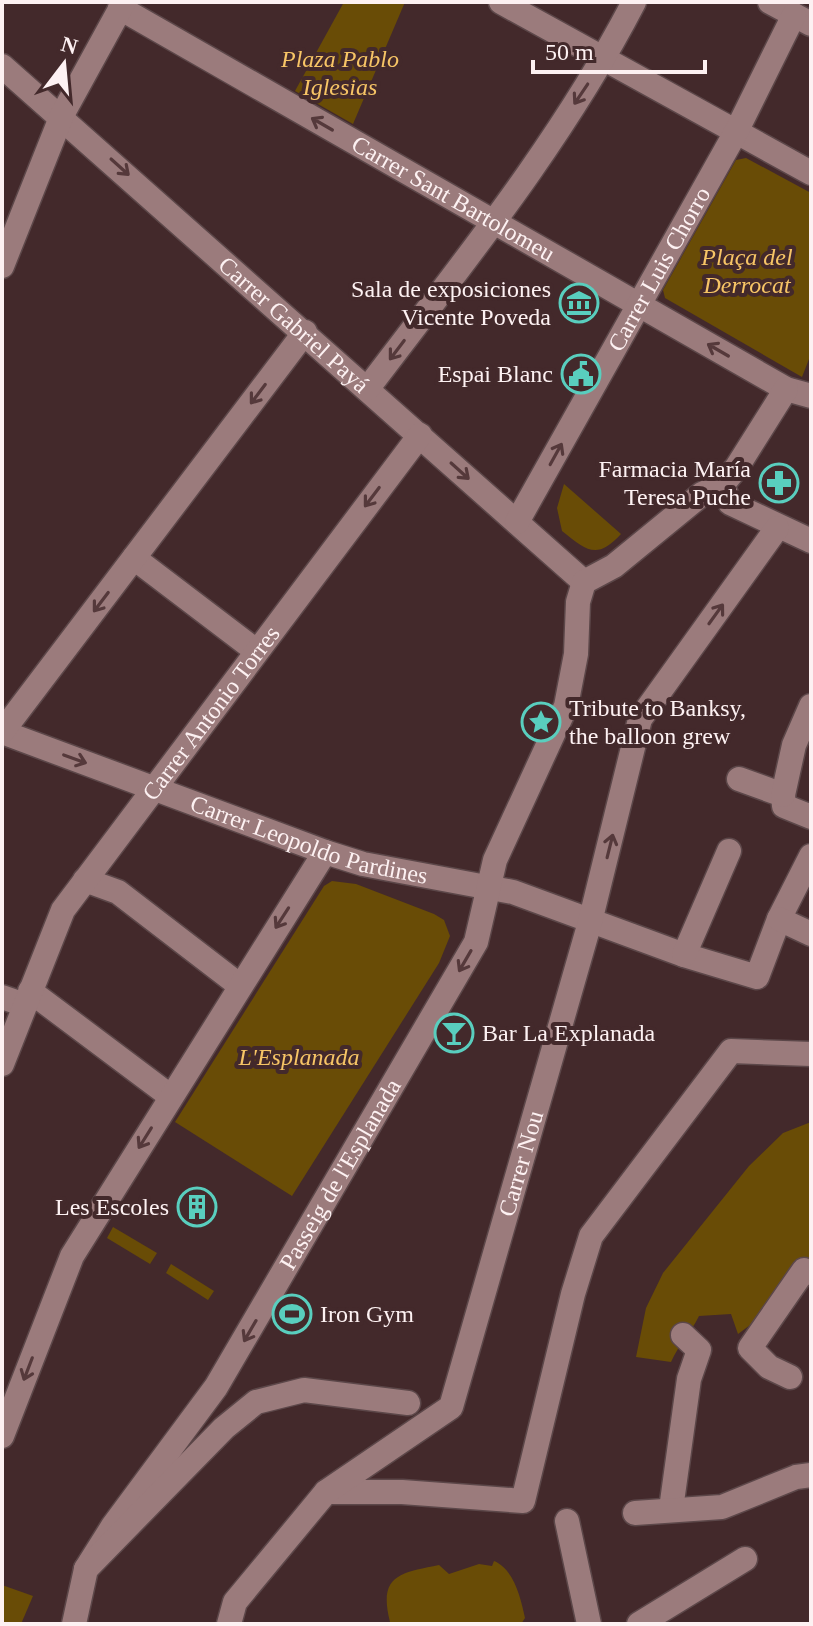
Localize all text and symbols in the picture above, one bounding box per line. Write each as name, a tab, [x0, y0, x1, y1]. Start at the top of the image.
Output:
north arrow	[24, 24, 104, 104]
scale bar	[533, 24, 705, 74]
text: N	[58, 31, 81, 59]
text: 50 m	[545, 39, 594, 65]
park label: Plaza Pablo Iglesias	[280, 46, 399, 100]
one-way arrow	[573, 82, 589, 104]
one-way arrow	[311, 116, 334, 132]
street label: Carrer Sant Bartolomeu	[347, 130, 559, 267]
one-way arrow	[109, 157, 129, 175]
street label: Carrer Luis Chorro	[603, 183, 715, 356]
park label: Plaça del Derrocat	[700, 244, 793, 298]
street label: Carrer Gabriel Payá	[213, 251, 375, 398]
place label: Sala de exposiciones Vicente Poveda	[351, 276, 551, 330]
museum icon: Sala de exposiciones Vicente Poveda	[558, 282, 600, 324]
one-way arrow	[388, 339, 405, 360]
one-way arrow	[707, 342, 730, 358]
public building icon: Espai Blanc	[560, 353, 602, 395]
place label: Espai Blanc	[438, 361, 553, 387]
one-way arrow	[249, 383, 266, 404]
one-way arrow	[548, 443, 564, 466]
place label: Farmacia María Teresa Puche	[598, 456, 751, 510]
one-way arrow	[449, 461, 469, 479]
pharmacy icon: Farmacia María Teresa Puche	[758, 462, 800, 504]
one-way arrow	[364, 485, 381, 507]
one-way arrow	[93, 590, 110, 612]
one-way arrow	[707, 604, 724, 626]
street label: Carrer Antonio Torres	[137, 621, 285, 805]
place label: Tribute to Banksy, the balloon grew	[569, 695, 746, 749]
place icon: Tribute to Banksy, the balloon grew	[520, 701, 562, 743]
one-way arrow	[62, 753, 87, 767]
street label: Carrer Leopoldo Pardines	[187, 790, 430, 889]
one-way arrow	[603, 834, 618, 860]
one-way arrow	[274, 906, 291, 928]
one-way arrow	[457, 949, 473, 972]
bar icon: Bar La Explanada	[433, 1012, 475, 1054]
place label: Bar La Explanada	[482, 1020, 656, 1046]
park label: L'Esplanada	[237, 1044, 360, 1070]
street label: Passeig de l'Esplanada	[274, 1074, 406, 1274]
street label: Carrer Nou	[493, 1108, 548, 1219]
one-way arrow	[136, 1126, 152, 1149]
building icon: Les Escoles	[176, 1186, 218, 1228]
place label: Les Escoles	[55, 1194, 169, 1220]
sports icon: Iron Gym	[271, 1293, 313, 1335]
place label: Iron Gym	[320, 1301, 414, 1327]
one-way arrow	[242, 1319, 258, 1342]
one-way arrow	[20, 1356, 34, 1381]

